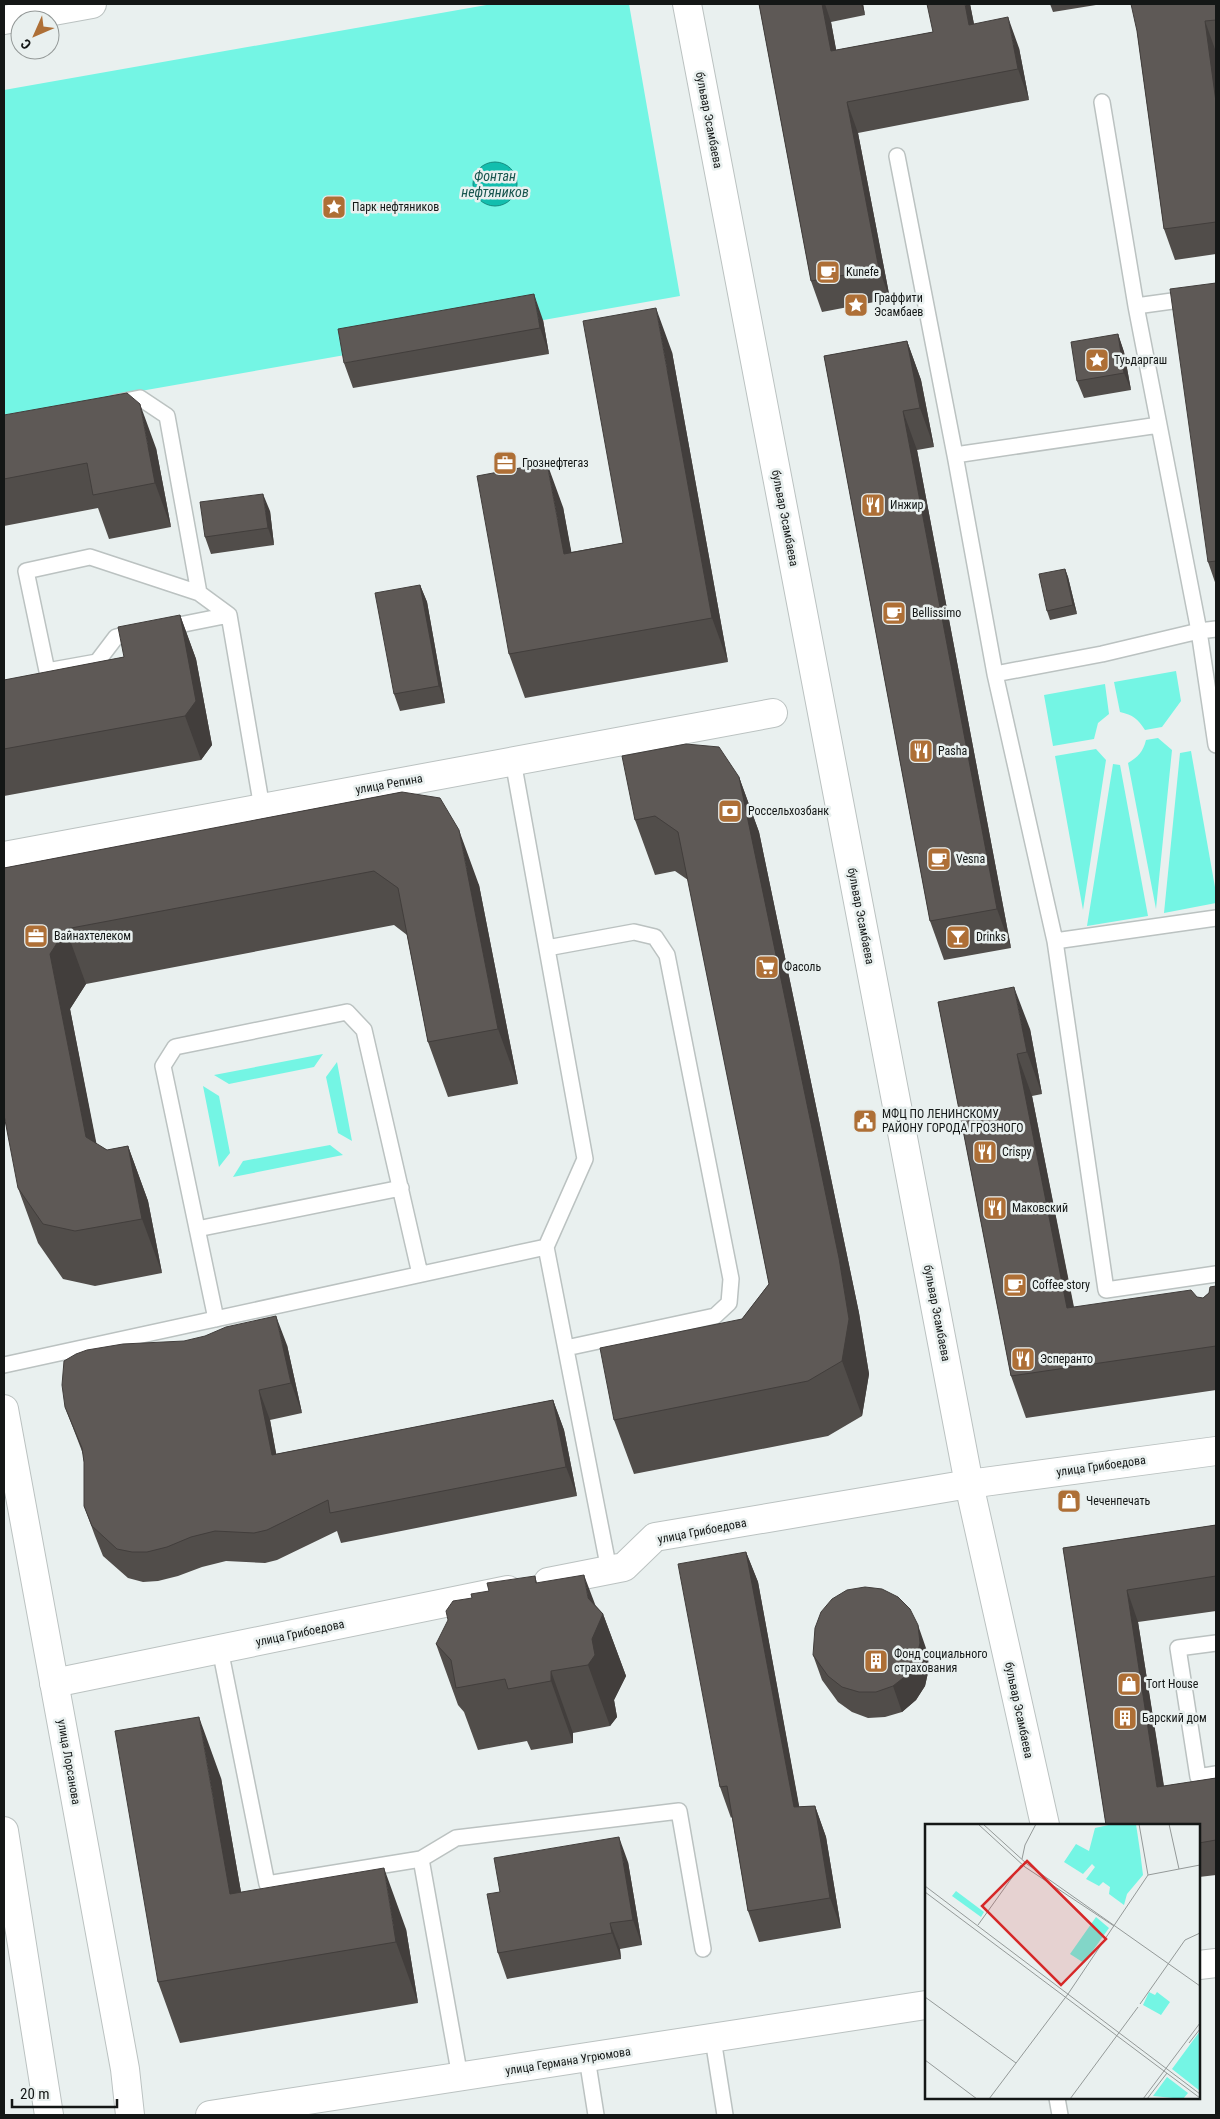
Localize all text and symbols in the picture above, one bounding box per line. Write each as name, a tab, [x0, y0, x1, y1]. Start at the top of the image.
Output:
north arrow	[10, 10, 60, 60]
text: С	[17, 36, 34, 53]
street label: бульвар Эсамбаева	[693, 71, 725, 170]
water label: Фонтан нефтяников	[461, 168, 529, 200]
place icon: Парк нефтяников	[321, 194, 347, 220]
place label: Парк нефтяников	[352, 200, 439, 214]
cafe icon: Kunefe	[815, 259, 841, 285]
place label: Kunefe	[846, 265, 879, 279]
place label: Граффити Эсамбаев	[874, 291, 923, 319]
place icon: Граффити Эсамбаев	[843, 292, 869, 318]
place icon: Туьдаргаш	[1084, 347, 1110, 373]
place label: Туьдаргаш	[1114, 353, 1167, 367]
office icon: Грознефтегаз	[492, 450, 518, 476]
place label: Грознефтегаз	[522, 456, 589, 470]
street label: бульвар Эсамбаева	[769, 469, 801, 568]
restaurant icon: Инжир	[860, 492, 886, 518]
place label: Инжир	[890, 498, 924, 512]
cafe icon: Bellissimo	[881, 600, 907, 626]
place label: Bellissimo	[912, 606, 961, 620]
restaurant icon: Pasha	[908, 738, 934, 764]
place label: Pasha	[938, 744, 968, 758]
street label: улица Репина	[354, 771, 424, 797]
bank icon: Россельхозбанк	[717, 798, 743, 824]
place label: Россельхозбанк	[748, 804, 829, 818]
cafe icon: Vesna	[926, 846, 952, 872]
place label: Vesna	[956, 852, 985, 866]
street label: бульвар Эсамбаева	[845, 867, 877, 966]
office icon: Вайнахтелеком	[23, 923, 49, 949]
bar icon: Drinks	[945, 924, 971, 950]
place label: Вайнахтелеком	[54, 929, 131, 943]
place label: Drinks	[976, 930, 1006, 944]
supermarket icon: Фасоль	[754, 954, 780, 980]
place label: Фасоль	[784, 960, 821, 974]
place label: МФЦ ПО ЛЕНИНСКОМУ РАЙОНУ ГОРОДА ГРОЗНОГО	[882, 1107, 1024, 1135]
public building icon: МФЦ ПО ЛЕНИНСКОМУ РАЙОНУ ГОРОДА ГРОЗНОГО	[852, 1108, 878, 1134]
restaurant icon: Crispy	[972, 1139, 998, 1165]
place label: Crispy	[1002, 1145, 1032, 1159]
restaurant icon: Маковский	[982, 1195, 1008, 1221]
place label: Маковский	[1012, 1201, 1068, 1215]
street label: бульвар Эсамбаева	[921, 1264, 953, 1363]
cafe icon: Coffee story	[1002, 1272, 1028, 1298]
place label: Coffee story	[1032, 1278, 1090, 1292]
restaurant icon: Эсперанто	[1010, 1346, 1036, 1372]
place label: Эсперанто	[1040, 1352, 1093, 1366]
street label: улица Грибоедова	[1055, 1453, 1147, 1479]
shop icon: Чеченпечать	[1056, 1488, 1082, 1514]
place label: Чеченпечать	[1086, 1494, 1151, 1508]
street label: улица Грибоедова	[656, 1515, 748, 1546]
street label: улица Грибоедова	[254, 1617, 346, 1649]
place label: Фонд социального страхования	[894, 1647, 988, 1675]
building icon: Фонд социального страхования	[863, 1648, 889, 1674]
street label: бульвар Эсамбаева	[1002, 1661, 1036, 1760]
shop icon: Tort House	[1116, 1671, 1142, 1697]
place label: Tort House	[1146, 1677, 1199, 1691]
building icon: Барский дом	[1112, 1705, 1138, 1731]
place label: Барский дом	[1142, 1711, 1207, 1725]
street label: улица Лорсанова	[55, 1718, 83, 1806]
inset map	[925, 1824, 1200, 2099]
street label: улица Германа Угрюмова	[504, 2044, 632, 2078]
scale bar	[12, 2076, 118, 2108]
text: 20 m	[20, 2085, 50, 2103]

